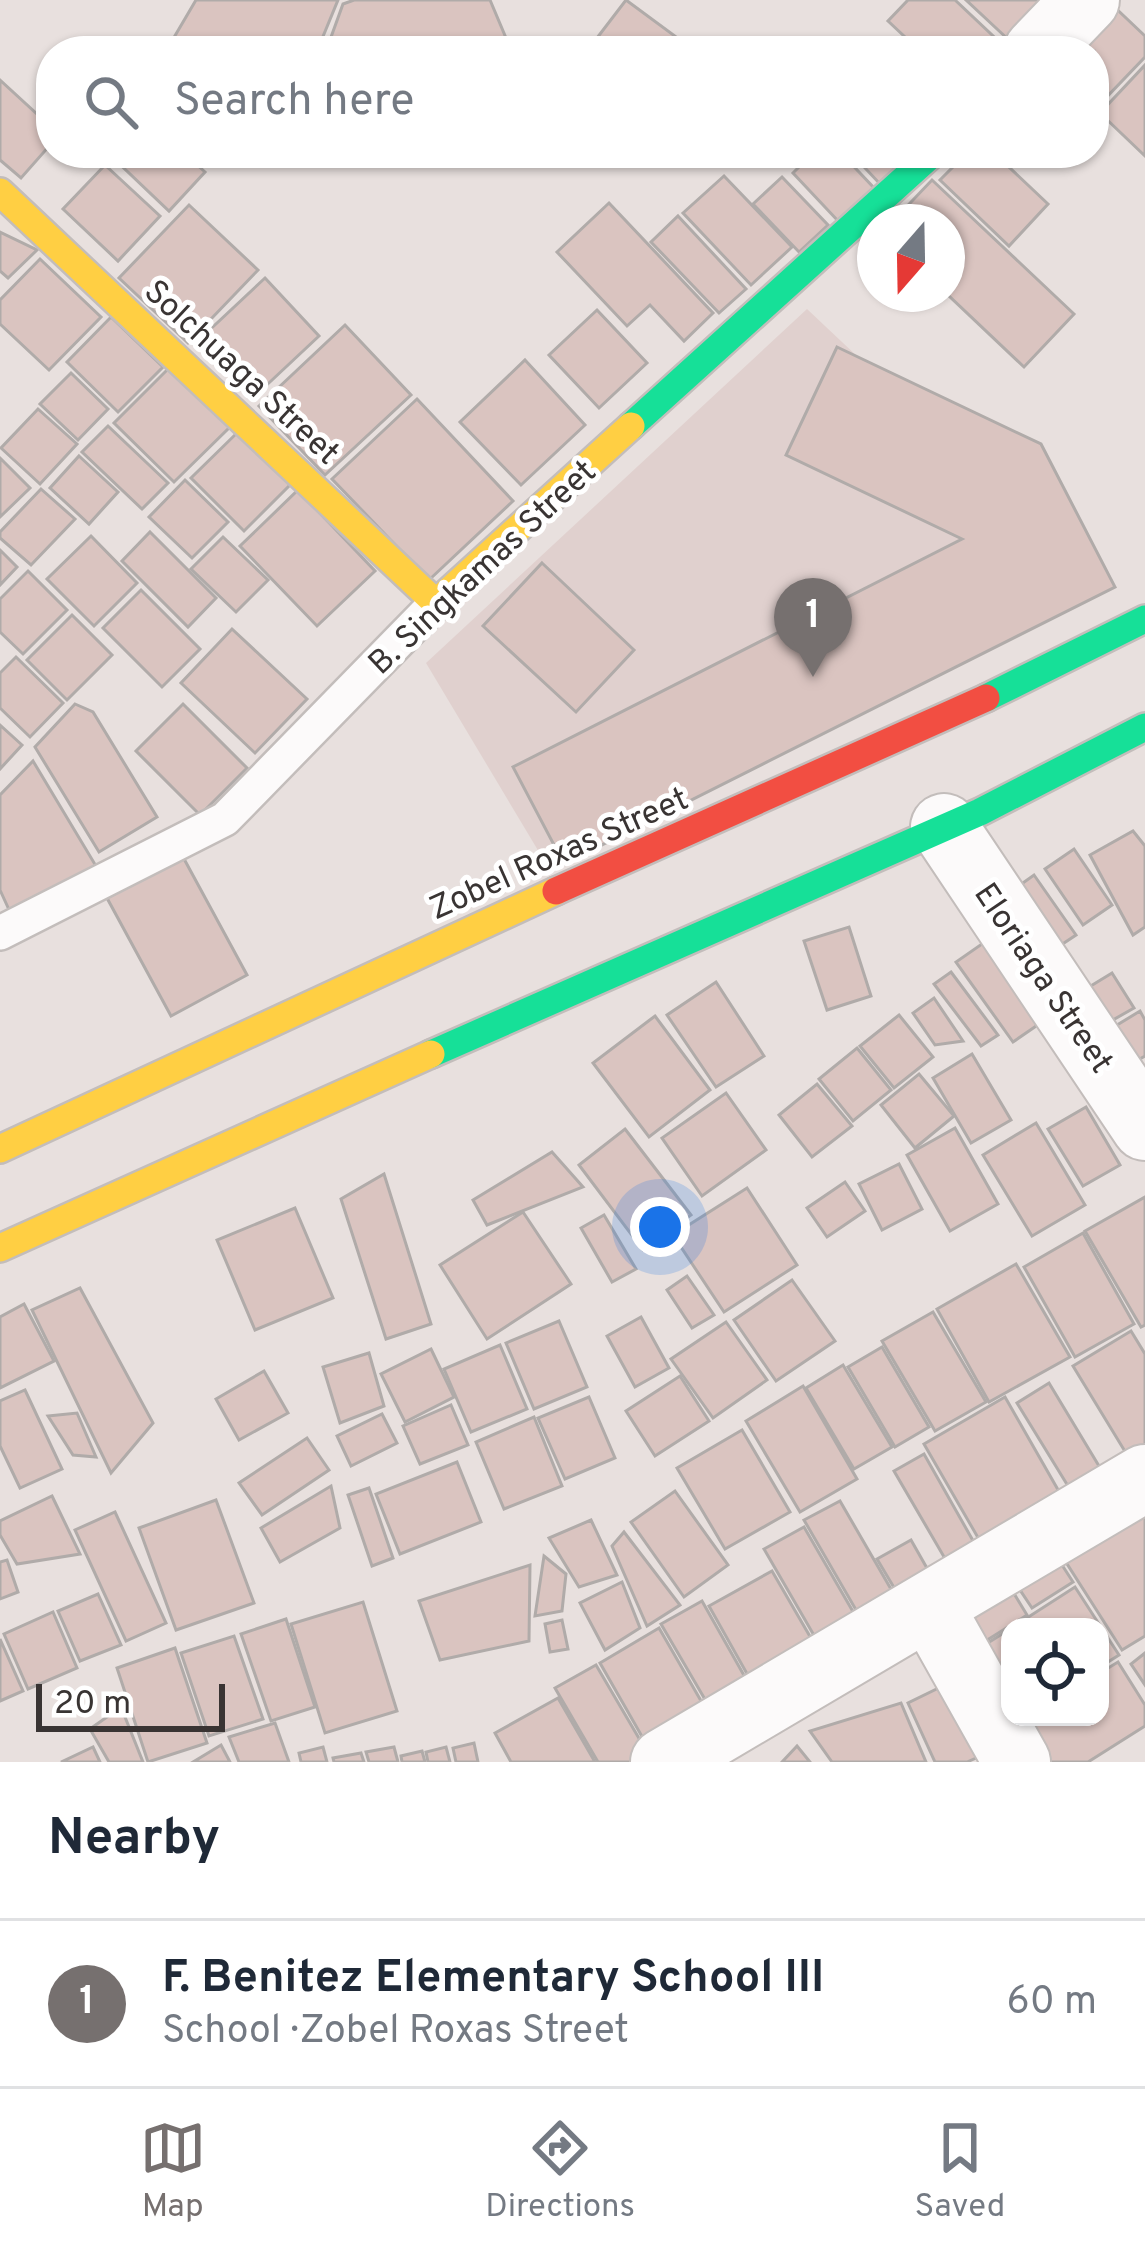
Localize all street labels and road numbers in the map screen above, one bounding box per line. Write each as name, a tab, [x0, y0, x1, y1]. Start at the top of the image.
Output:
street label: Solchuaga Street	[134, 272, 347, 475]
street label: B. Singkamas Street	[361, 452, 606, 685]
street label: Zobel Roxas Street	[424, 780, 696, 932]
street label: Eloriaga Street	[963, 876, 1121, 1082]

